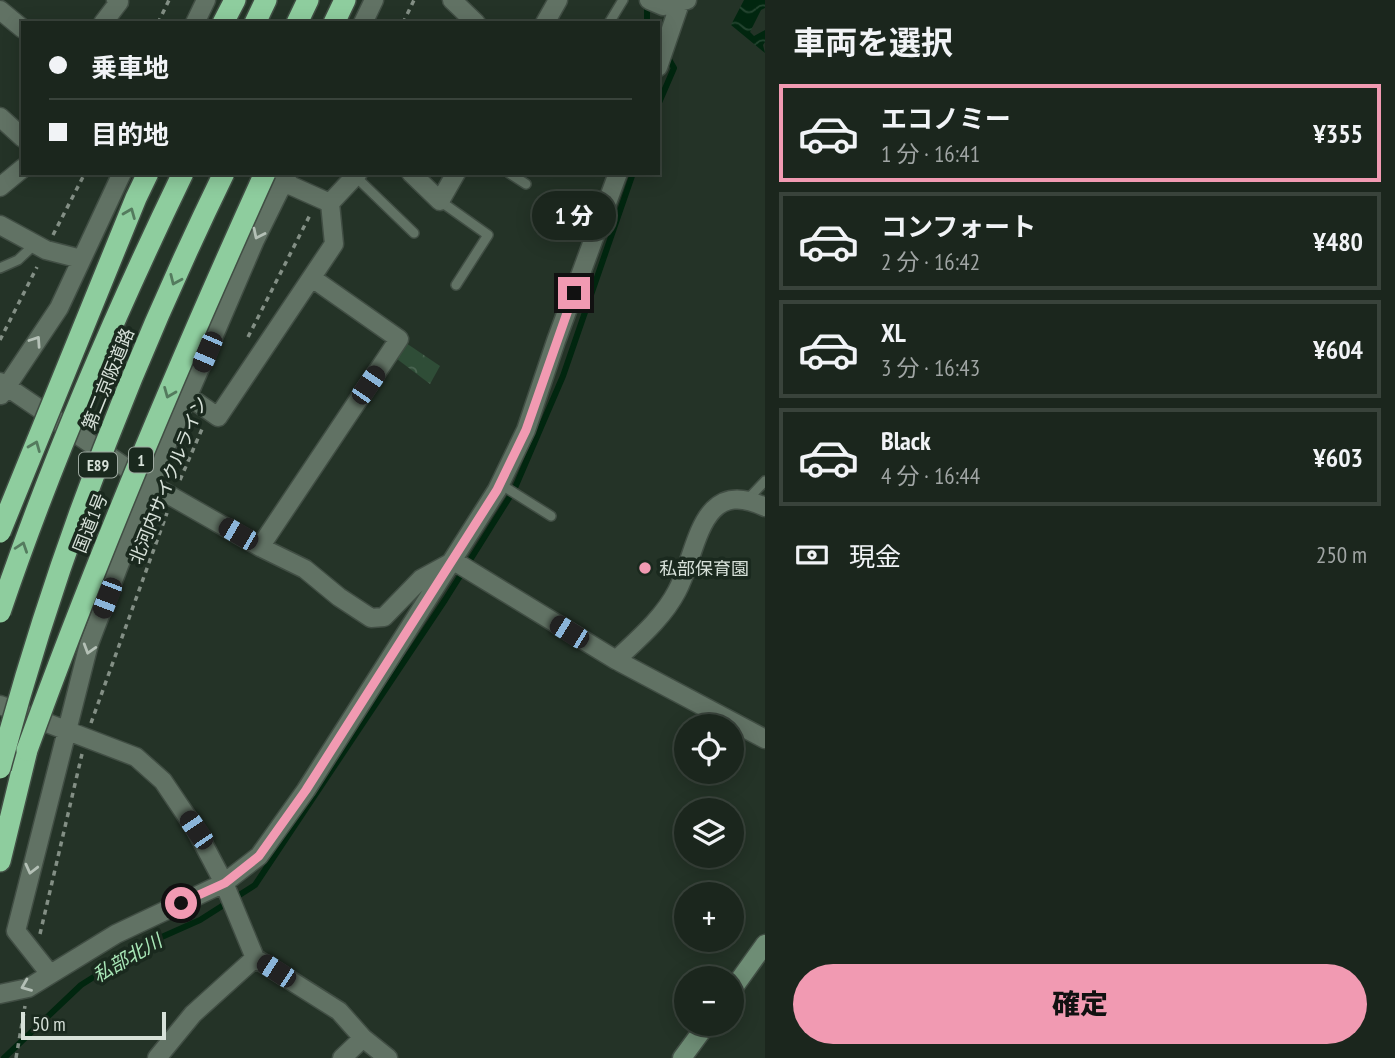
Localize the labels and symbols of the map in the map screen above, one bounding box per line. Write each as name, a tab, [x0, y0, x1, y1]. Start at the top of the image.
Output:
callout: 1 分	[532, 191, 616, 240]
one-way arrow	[122, 208, 136, 220]
one-way arrow	[252, 227, 266, 239]
one-way arrow	[169, 273, 183, 285]
route end	[558, 277, 590, 309]
street label: 第二京阪道路	[77, 325, 139, 433]
car	[190, 329, 225, 375]
one-way arrow	[28, 335, 41, 348]
car	[348, 362, 389, 408]
one-way arrow	[163, 386, 177, 398]
street label: 北河内サイクルライン	[124, 393, 212, 567]
one-way arrow	[27, 441, 41, 454]
road number: 1	[129, 447, 153, 472]
road number: E89	[79, 452, 117, 478]
street label: 国道1号	[68, 490, 112, 556]
car	[215, 514, 262, 554]
one-way arrow	[14, 542, 28, 554]
place label: 私部保育園	[659, 557, 749, 580]
marker: 私部保育園	[637, 560, 653, 576]
car	[90, 575, 125, 621]
car	[546, 612, 593, 652]
one-way arrow	[82, 643, 97, 655]
car	[176, 807, 217, 853]
one-way arrow	[25, 863, 39, 875]
route start	[165, 887, 197, 919]
water label: 私部北川	[88, 928, 168, 987]
car	[253, 951, 300, 991]
one-way arrow	[21, 978, 33, 992]
scale bar	[21, 1009, 166, 1041]

